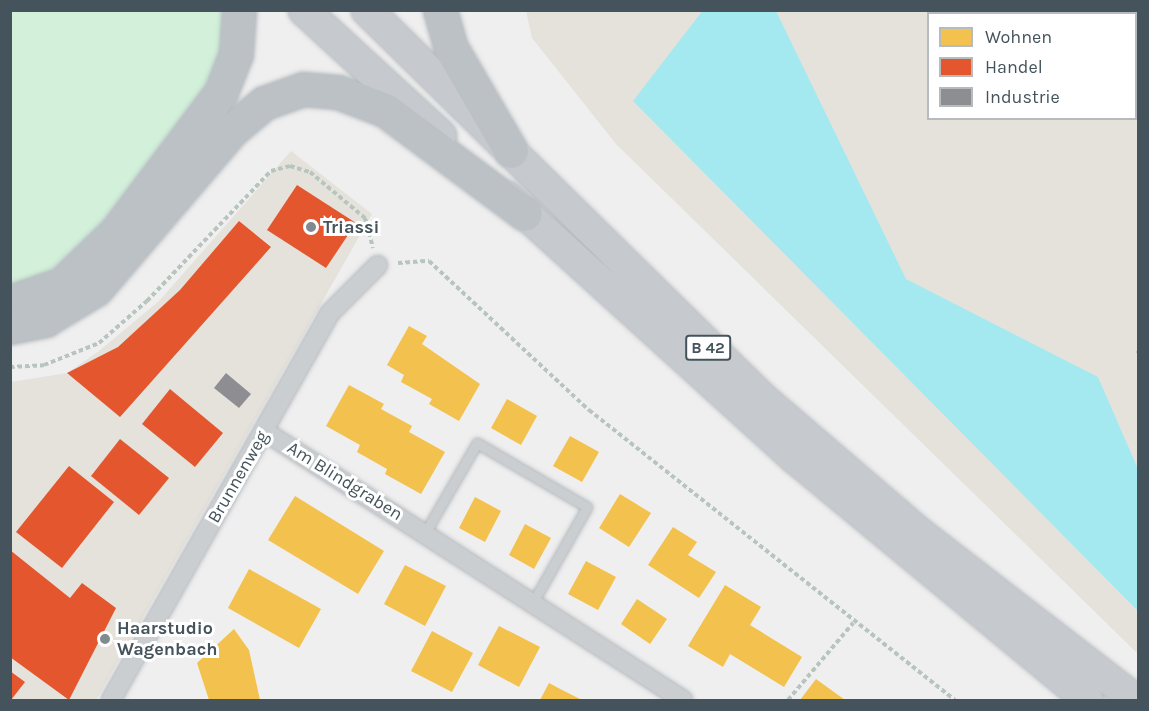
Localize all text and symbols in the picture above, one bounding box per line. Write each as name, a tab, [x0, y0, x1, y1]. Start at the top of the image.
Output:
legend	[927, 12, 1137, 120]
text: Wohnen	[985, 26, 1052, 48]
text: Handel	[985, 56, 1043, 78]
text: Industrie	[985, 86, 1060, 108]
place label: Triassi	[323, 216, 379, 238]
marker: Triassi	[304, 220, 318, 234]
road number: B 42	[684, 335, 732, 361]
street label: Brunnenweg	[203, 427, 273, 527]
street label: Am Blindgraben	[283, 437, 407, 525]
place label: Haarstudio Wagenbach	[117, 618, 217, 660]
marker: Haarstudio Wagenbach	[98, 632, 112, 646]

